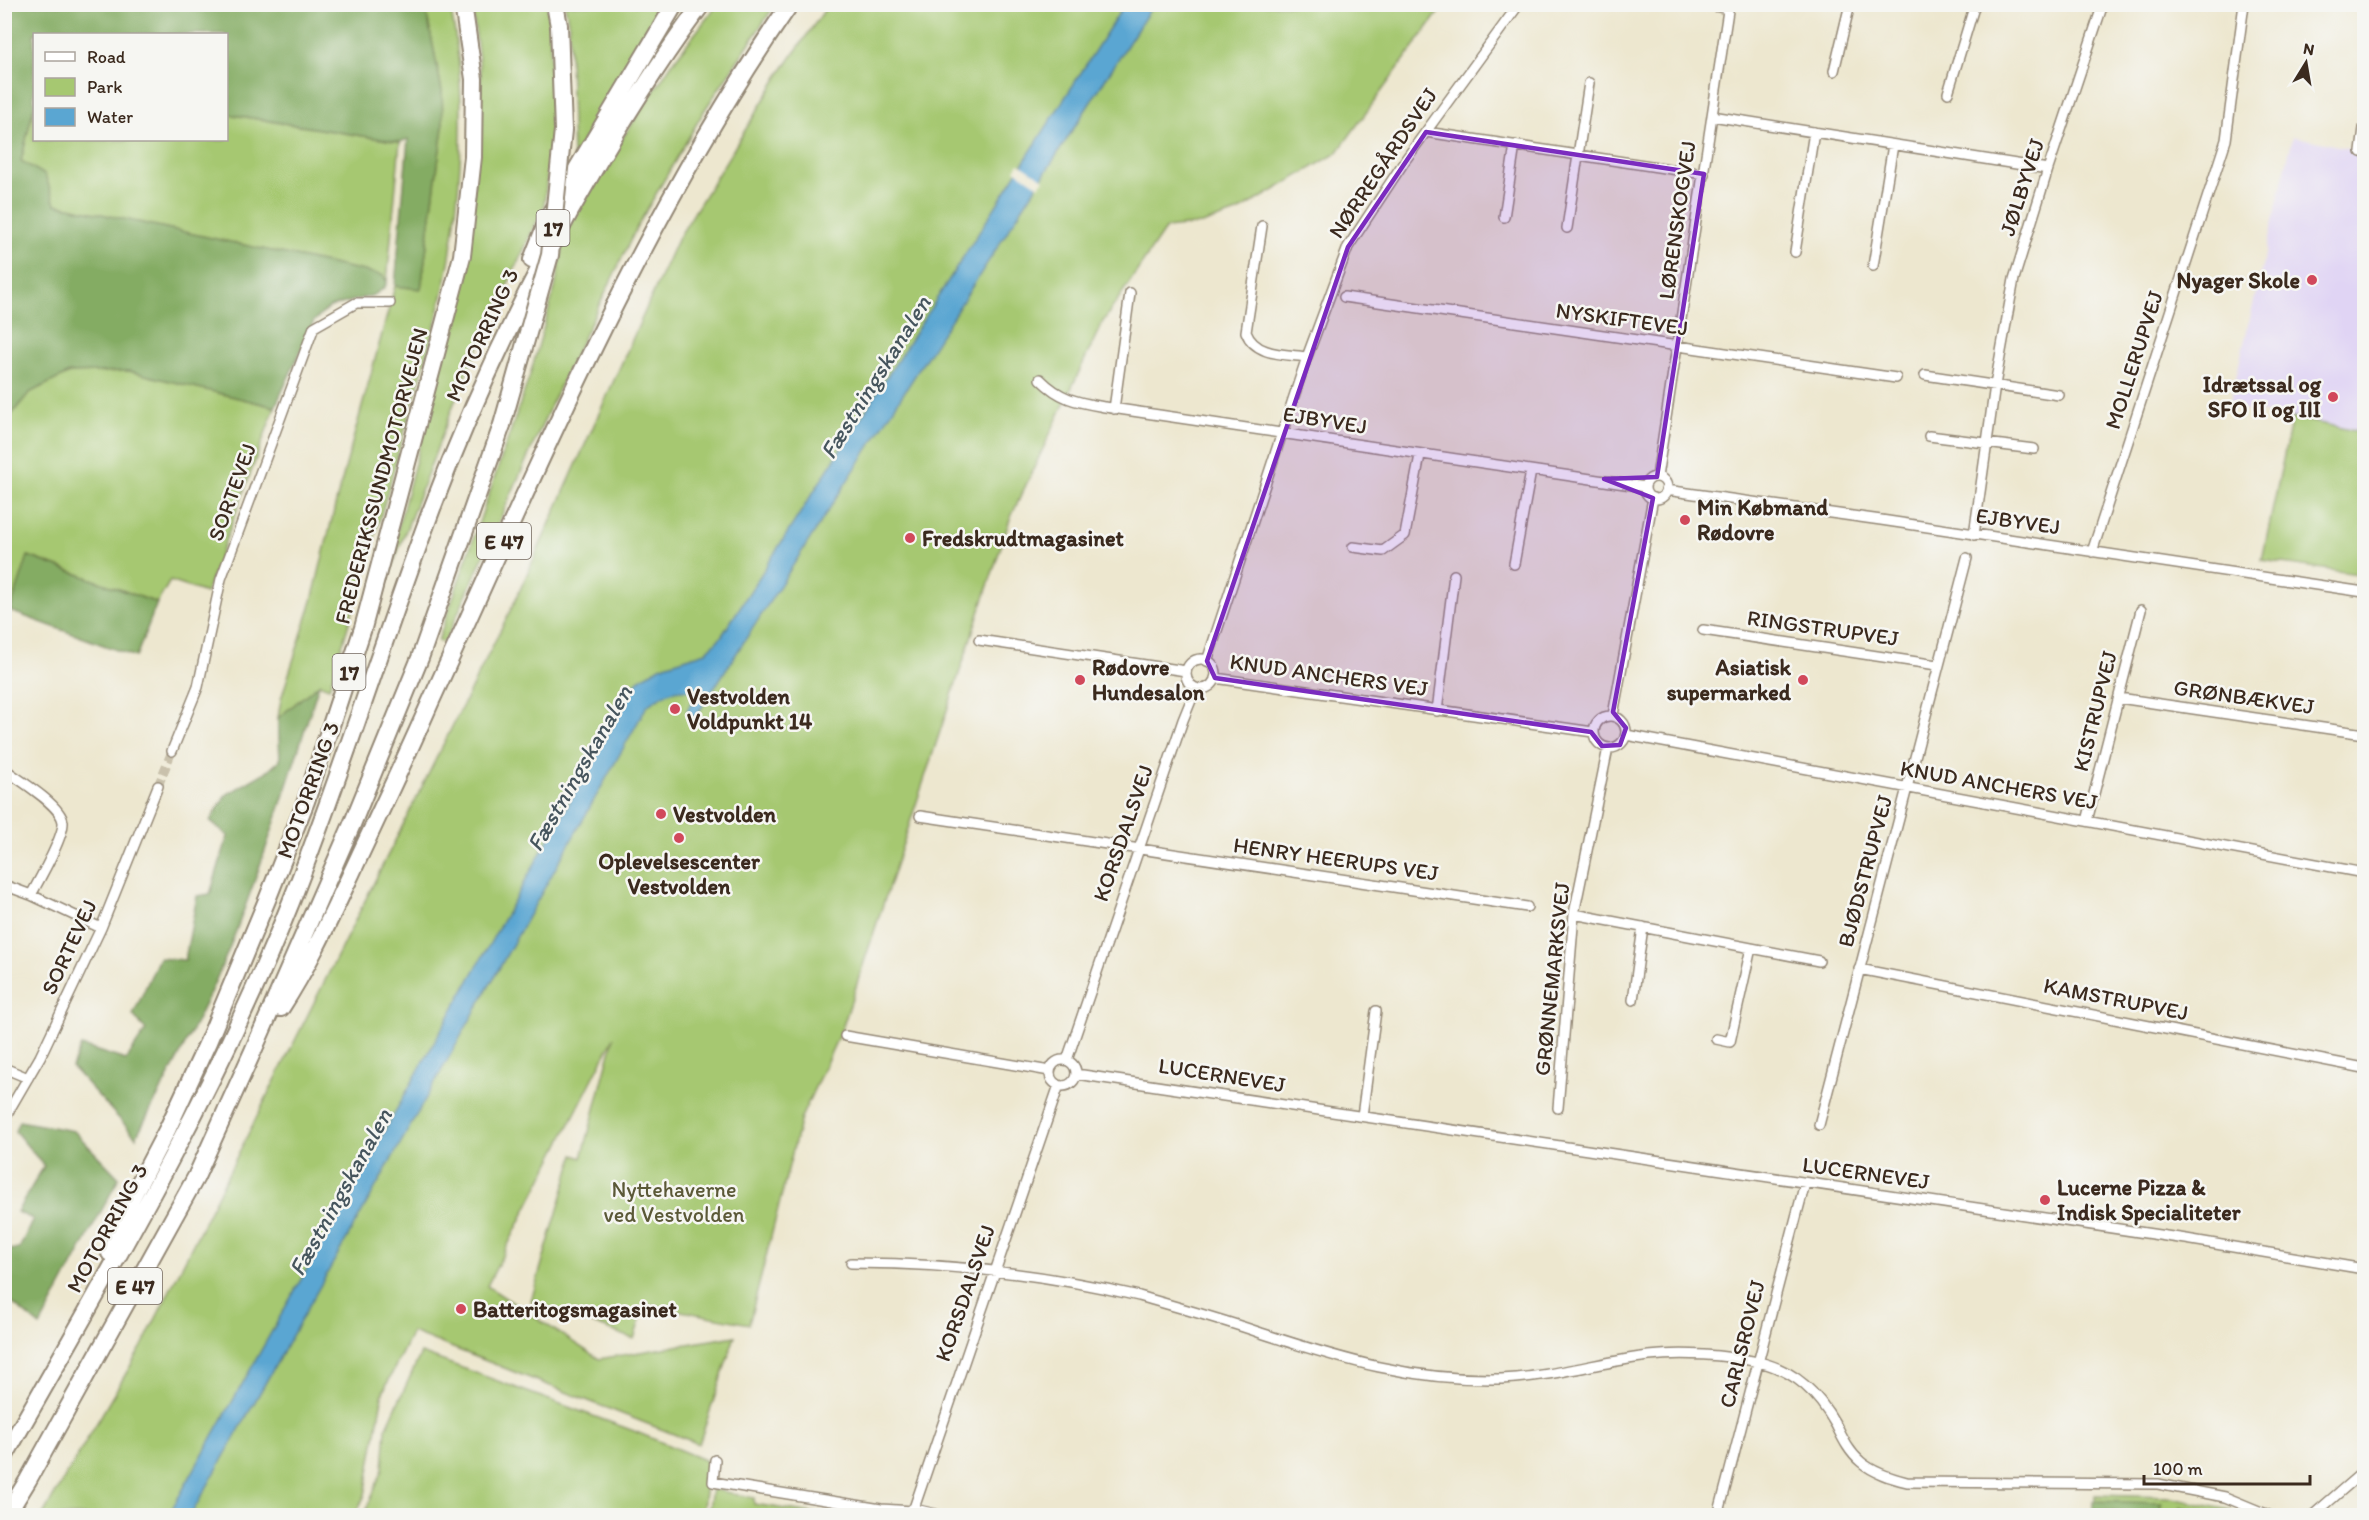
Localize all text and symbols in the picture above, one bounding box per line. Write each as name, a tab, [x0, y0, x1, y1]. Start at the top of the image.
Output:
legend	[33, 33, 228, 141]
north arrow	[2276, 33, 2336, 93]
text: N	[2302, 38, 2316, 59]
text: Road	[87, 46, 126, 68]
text: Park	[87, 76, 122, 98]
street label: NØRREGÅRDSVEJ	[1323, 82, 1443, 243]
text: Water	[87, 106, 133, 128]
street label: JØLBYVEJ	[1994, 135, 2050, 239]
street label: LØRENSKOGVEJ	[1653, 139, 1701, 301]
road number: 17	[536, 210, 570, 246]
street label: MOTORRING 3	[439, 264, 525, 406]
place label: Nyager Skole	[2177, 267, 2300, 294]
marker: Nyager Skole	[2305, 273, 2319, 287]
street label: MOLLERUPVEJ	[2099, 287, 2169, 433]
water label: Fæstningskanalen	[813, 290, 937, 464]
street label: NYSKIFTEVEJ	[1554, 296, 1690, 342]
street label: FREDERIKSSUNDMOTORVEJEN	[328, 325, 434, 627]
place label: Idrætssal og SFO II og III	[2203, 371, 2322, 423]
marker: Idrætssal og SFO II og III	[2326, 390, 2340, 404]
street label: EJBYVEJ	[1281, 400, 1369, 440]
street label: SORTEVEJ	[202, 440, 262, 544]
place label: Min Købmand Rødovre	[1697, 494, 1828, 546]
street label: EJBYVEJ	[1974, 502, 2062, 540]
marker: Min Købmand Rødovre	[1678, 513, 1692, 527]
road number: E 47	[477, 523, 531, 559]
place label: Fredskrudtmagasinet	[922, 525, 1125, 552]
marker: Fredskrudtmagasinet	[903, 531, 917, 545]
street label: RINGSTRUPVEJ	[1745, 604, 1901, 652]
street label: KNUD ANCHERS VEJ	[1228, 648, 1430, 702]
street label: KISTRUPVEJ	[2067, 648, 2123, 774]
road number: 17	[332, 654, 366, 690]
place label: Rødovre Hundesalon	[1092, 654, 1205, 706]
place label: Asiatisk supermarked	[1667, 654, 1792, 706]
marker: Rødovre Hundesalon	[1073, 673, 1087, 687]
marker: Asiatisk supermarked	[1796, 673, 1810, 687]
street label: GRØNBÆKVEJ	[2172, 674, 2316, 720]
water label: Fæstningskanalen	[520, 679, 639, 856]
place label: Vestvolden Voldpunkt 14	[687, 683, 813, 735]
marker: Vestvolden Voldpunkt 14	[668, 702, 682, 716]
street label: MOTORRING 3	[271, 718, 345, 862]
street label: KNUD ANCHERS VEJ	[1898, 754, 2100, 816]
street label: KORSDALSVEJ	[1087, 761, 1159, 905]
street label: BJØDSTRUPVEJ	[1832, 792, 1898, 950]
place label: Vestvolden	[673, 801, 777, 828]
marker: Vestvolden	[654, 807, 668, 821]
marker: Oplevelsescenter Vestvolden	[672, 831, 686, 845]
street label: HENRY HEERUPS VEJ	[1232, 831, 1441, 887]
place label: Oplevelsescenter Vestvolden	[598, 848, 761, 900]
street label: GRØNNEMARKSVEJ	[1528, 881, 1576, 1077]
street label: SORTEVEJ	[35, 895, 103, 999]
street label: KAMSTRUPVEJ	[2041, 972, 2191, 1026]
street label: LUCERNEVEJ	[1157, 1052, 1288, 1098]
water label: Fæstningskanalen	[282, 1103, 398, 1281]
street label: LUCERNEVEJ	[1801, 1151, 1931, 1195]
street label: MOTORRING 3	[60, 1159, 154, 1297]
place label: Lucerne Pizza & Indisk Specialiteter	[2057, 1174, 2242, 1226]
park label: Nyttehaverne ved Vestvolden	[604, 1176, 745, 1228]
marker: Lucerne Pizza & Indisk Specialiteter	[2038, 1193, 2052, 1207]
street label: KORSDALSVEJ	[929, 1221, 1001, 1365]
road number: E 47	[108, 1268, 162, 1304]
street label: CARLSROVEJ	[1713, 1277, 1771, 1411]
place label: Batteritogsmagasinet	[473, 1296, 678, 1323]
marker: Batteritogsmagasinet	[454, 1302, 468, 1316]
scale bar	[2144, 1448, 2310, 1486]
text: 100 m	[2153, 1458, 2203, 1480]

